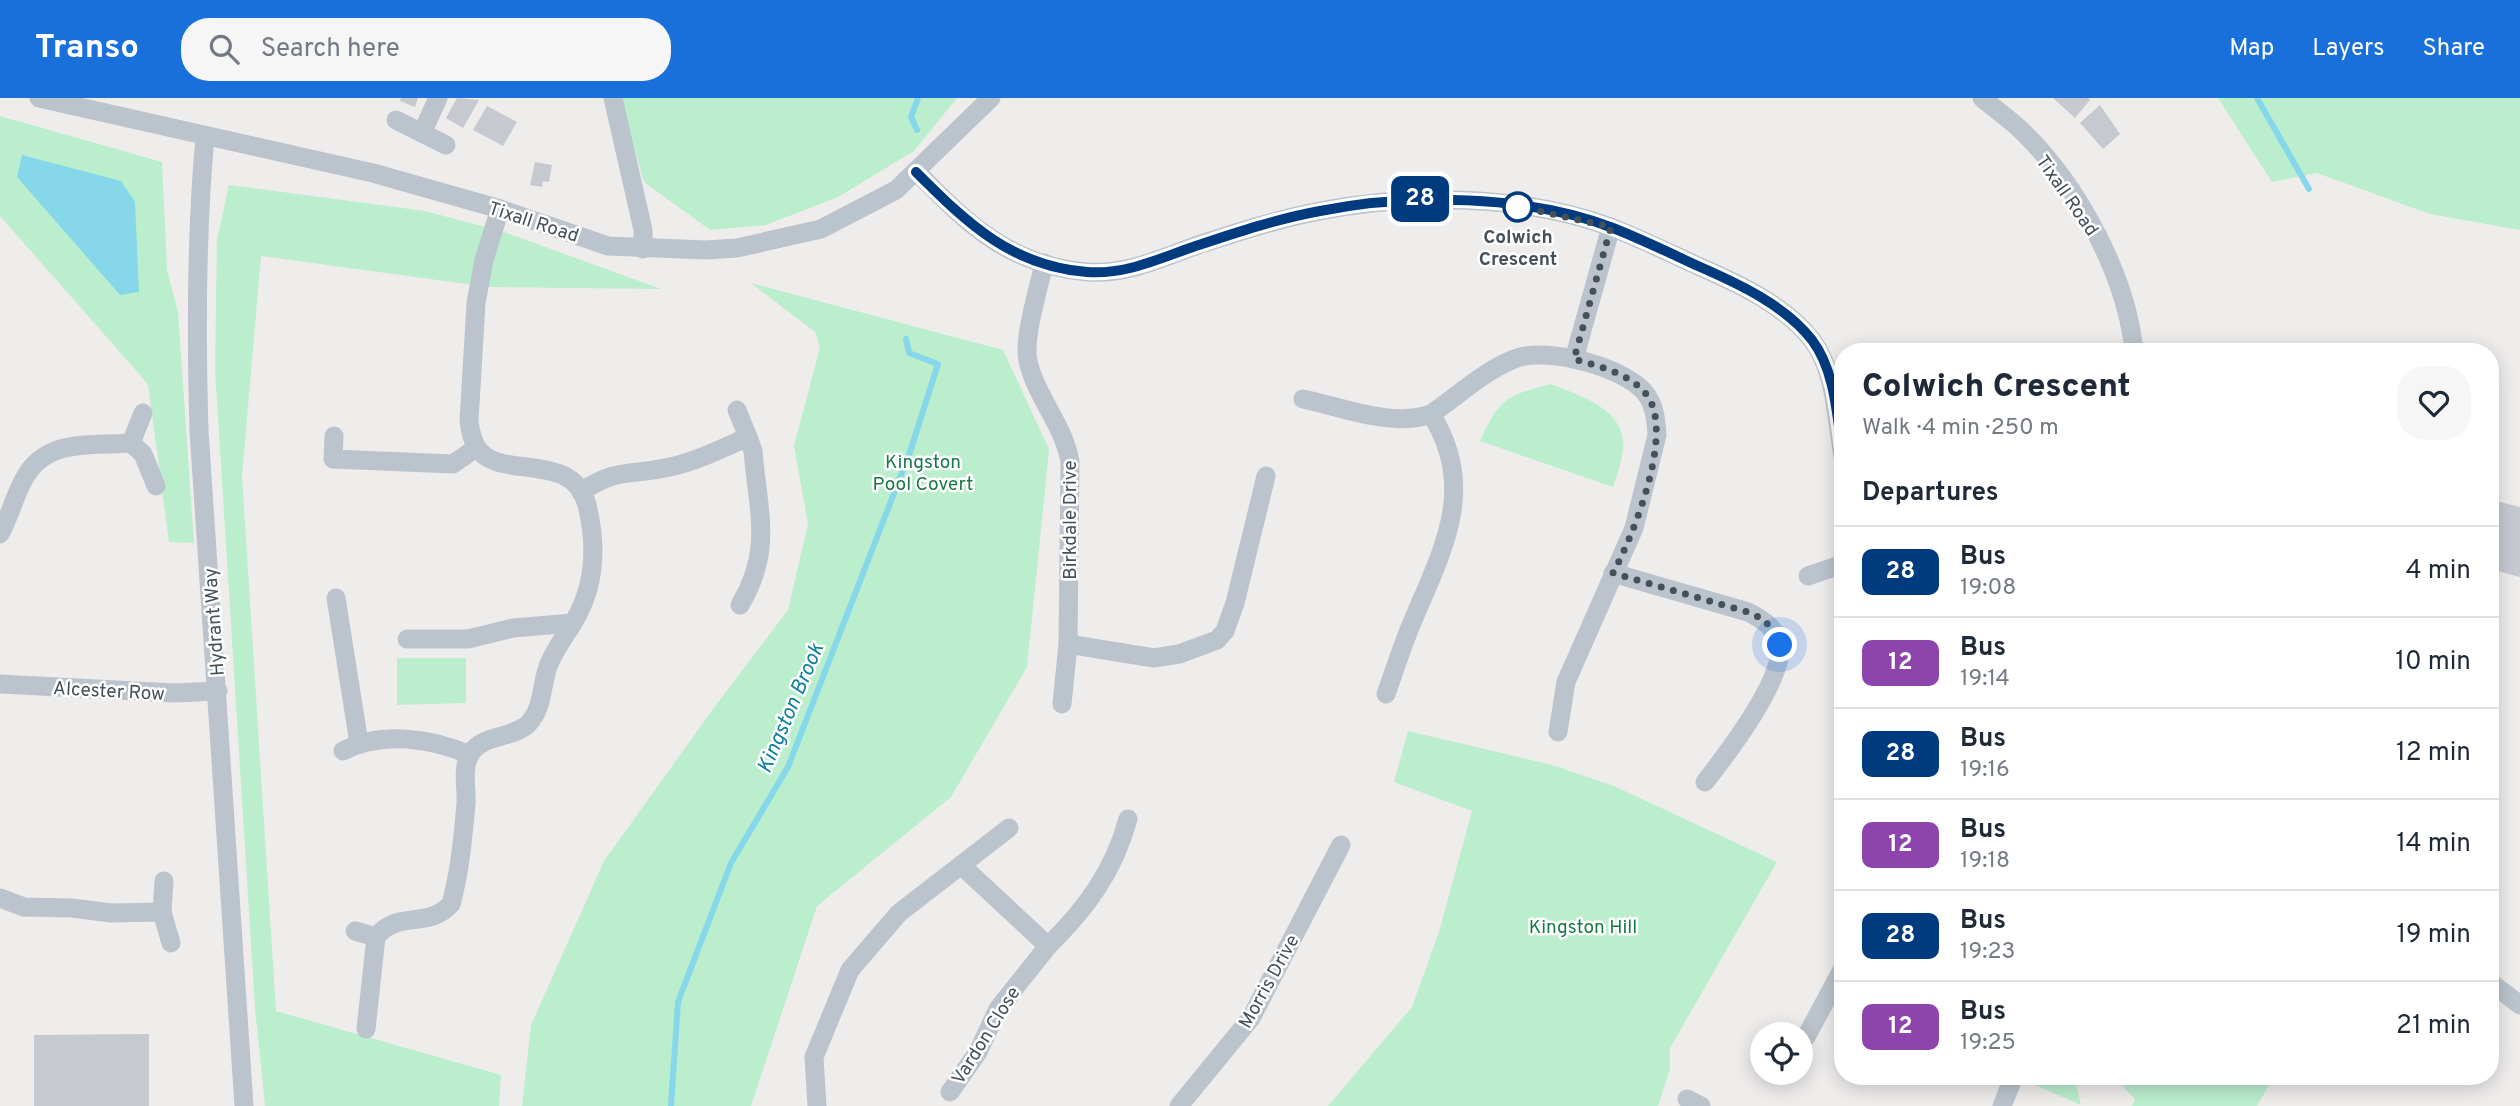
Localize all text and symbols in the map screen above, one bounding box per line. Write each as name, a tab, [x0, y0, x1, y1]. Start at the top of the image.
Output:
search box	[181, 18, 671, 81]
text: Transo	[35, 28, 139, 70]
icon: search	[205, 30, 243, 68]
text: Search here	[261, 33, 400, 66]
text: Map	[2229, 34, 2274, 64]
text: Layers	[2312, 34, 2384, 64]
text: Share	[2422, 34, 2485, 64]
street label: Tixall Road	[2030, 151, 2103, 241]
line badge: 28	[1388, 176, 1452, 222]
text: 28	[1405, 184, 1435, 214]
marker: Colwich Crescent	[1503, 192, 1533, 222]
street label: Tixall Road	[485, 197, 582, 249]
place label: Colwich Crescent	[1479, 226, 1557, 272]
button: heart	[2397, 366, 2471, 440]
text: Colwich Crescent	[1862, 367, 2131, 409]
text: Walk · 4 min · 250 m	[1862, 414, 2059, 443]
park label: Kingston Pool Covert	[873, 451, 973, 497]
street label: Birkdale Drive	[1059, 460, 1083, 580]
text: Departures	[1862, 477, 1999, 510]
text: Bus	[1960, 541, 2006, 574]
text: 4 min	[2405, 555, 2471, 588]
text: 28	[1886, 557, 1915, 587]
street label: Hydrant Way	[199, 567, 231, 677]
text: 19:08	[1960, 574, 2016, 603]
your location	[1762, 627, 1797, 662]
text: Bus	[1960, 632, 2006, 665]
water label: Kingston Brook	[752, 639, 831, 778]
text: 10 min	[2395, 646, 2471, 679]
text: 12	[1888, 648, 1913, 678]
text: 19:14	[1960, 665, 2010, 694]
street label: Alcester Row	[52, 677, 165, 707]
text: Bus	[1960, 723, 2006, 756]
text: 12 min	[2396, 737, 2471, 770]
text: 28	[1886, 739, 1915, 769]
text: 19:16	[1960, 756, 2010, 785]
text: Bus	[1960, 814, 2006, 847]
text: 14 min	[2396, 828, 2471, 861]
text: 12	[1888, 830, 1913, 860]
text: 19:18	[1960, 847, 2010, 876]
text: Bus	[1960, 905, 2006, 938]
park label: Kingston Hill	[1529, 916, 1637, 940]
text: 19 min	[2396, 919, 2471, 952]
text: 28	[1886, 921, 1915, 951]
street label: Morris Drive	[1234, 931, 1305, 1033]
text: 19:23	[1960, 938, 2015, 967]
street label: Vardon Close	[947, 983, 1026, 1090]
text: Bus	[1960, 996, 2006, 1029]
text: 21 min	[2396, 1010, 2471, 1043]
text: 12	[1888, 1012, 1913, 1042]
map controls	[1750, 1022, 1813, 1085]
button: locate	[1750, 1022, 1813, 1085]
text: 19:25	[1960, 1029, 2016, 1058]

